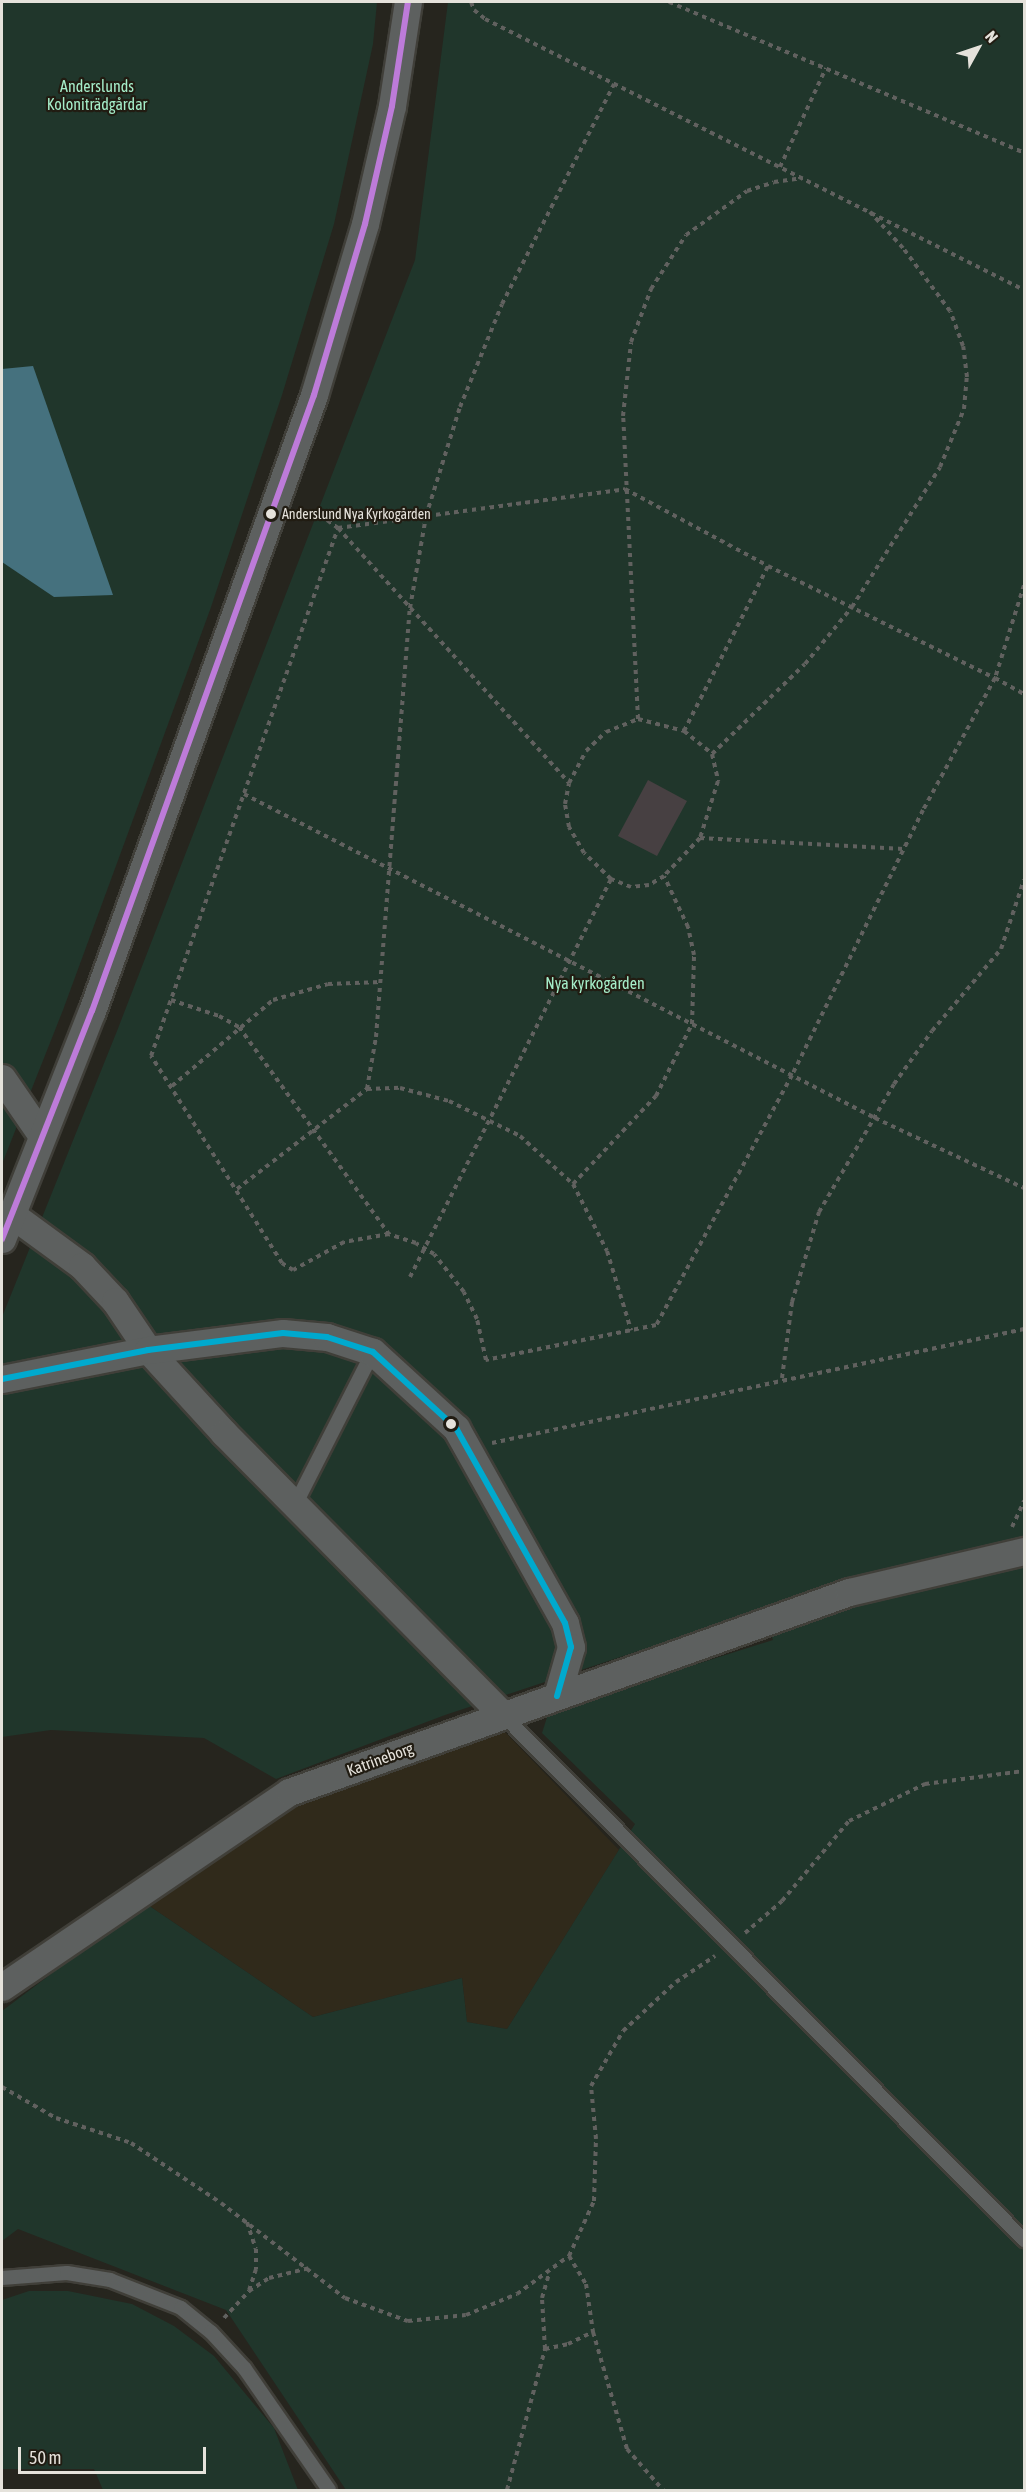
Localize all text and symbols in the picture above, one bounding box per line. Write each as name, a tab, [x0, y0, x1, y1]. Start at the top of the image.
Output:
north arrow	[948, 18, 1008, 78]
text: N	[982, 27, 1002, 46]
park label: Anderslunds Koloniträdgårdar	[47, 76, 147, 114]
place label: Anderslund Nya Kyrkogården	[282, 506, 431, 522]
marker: Anderslund Nya Kyrkogården	[265, 508, 277, 520]
park label: Nya kyrkogården	[545, 973, 645, 993]
unlabelled marker	[445, 1418, 457, 1430]
street label: Katrineborg	[344, 1738, 416, 1780]
scale bar	[21, 2435, 208, 2473]
text: 50 m	[29, 2447, 61, 2468]

